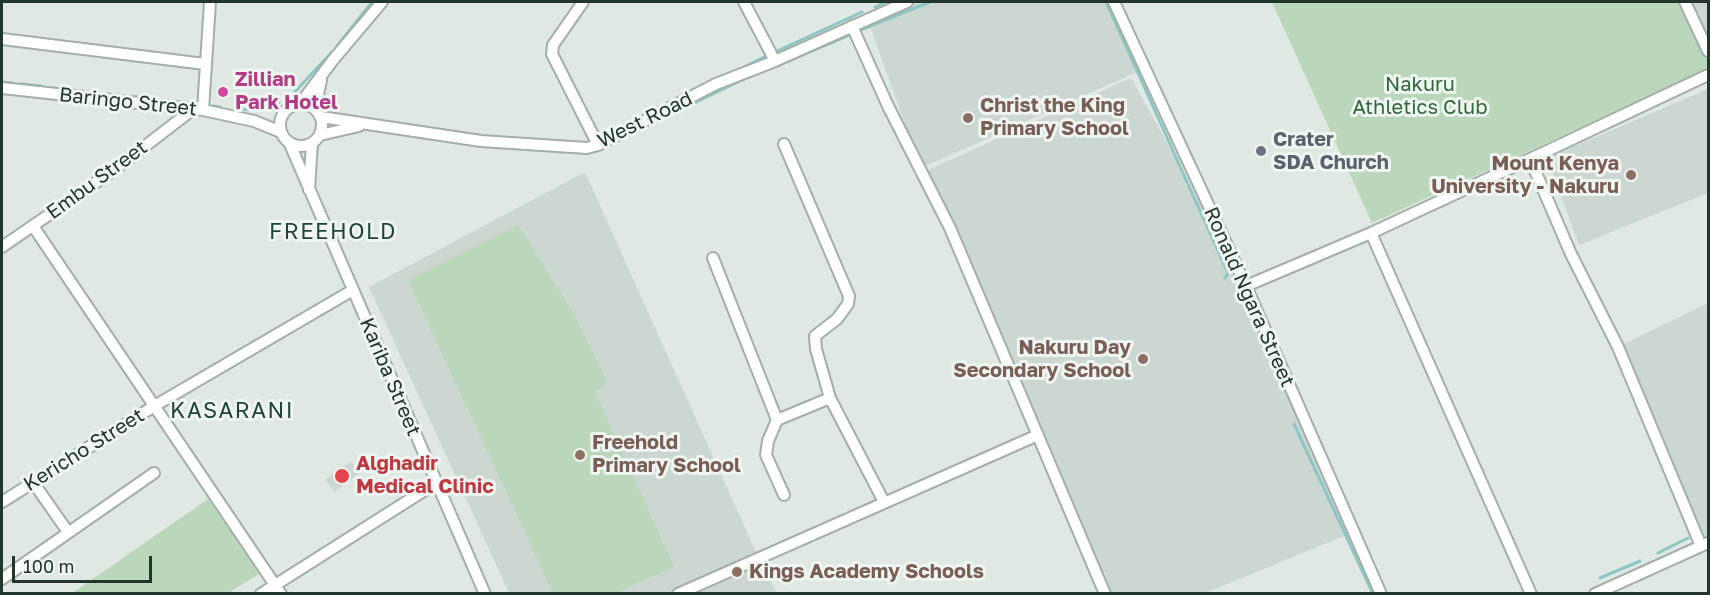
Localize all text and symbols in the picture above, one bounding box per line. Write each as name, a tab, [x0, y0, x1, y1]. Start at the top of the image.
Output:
place label: Zillian Park Hotel	[235, 68, 338, 115]
park label: Nakuru Athletics Club	[1353, 73, 1487, 120]
street label: Baringo Street	[58, 83, 198, 121]
marker: Zillian Park Hotel	[216, 85, 230, 99]
street label: West Road	[594, 87, 696, 153]
place label: Christ the King Primary School	[980, 94, 1129, 141]
marker: Christ the King Primary School	[961, 111, 975, 125]
place label: Crater SDA Church	[1273, 128, 1389, 175]
street label: Embu Street	[42, 135, 152, 225]
marker: Crater SDA Church	[1254, 144, 1268, 158]
place label: Mount Kenya University - Nakuru	[1431, 152, 1619, 199]
marker: Mount Kenya University - Nakuru	[1624, 168, 1638, 182]
street label: Ronald Ngara Street	[1199, 203, 1299, 391]
district label: FREEHOLD	[269, 219, 397, 245]
street label: Kariba Street	[354, 314, 426, 440]
place label: Nakuru Day Secondary School	[953, 336, 1131, 383]
marker: Nakuru Day Secondary School	[1136, 352, 1150, 366]
district label: KASARANI	[170, 398, 294, 424]
street label: Kericho Street	[19, 403, 149, 497]
place label: Freehold Primary School	[592, 431, 741, 478]
marker: Freehold Primary School	[573, 448, 587, 462]
place label: Alghadir Medical Clinic	[356, 452, 494, 499]
marker: Alghadir Medical Clinic	[333, 467, 351, 485]
scale bar	[15, 544, 154, 582]
text: 100 m	[23, 555, 74, 577]
place label: Kings Academy Schools	[749, 560, 984, 584]
marker: Kings Academy Schools	[730, 565, 744, 579]

